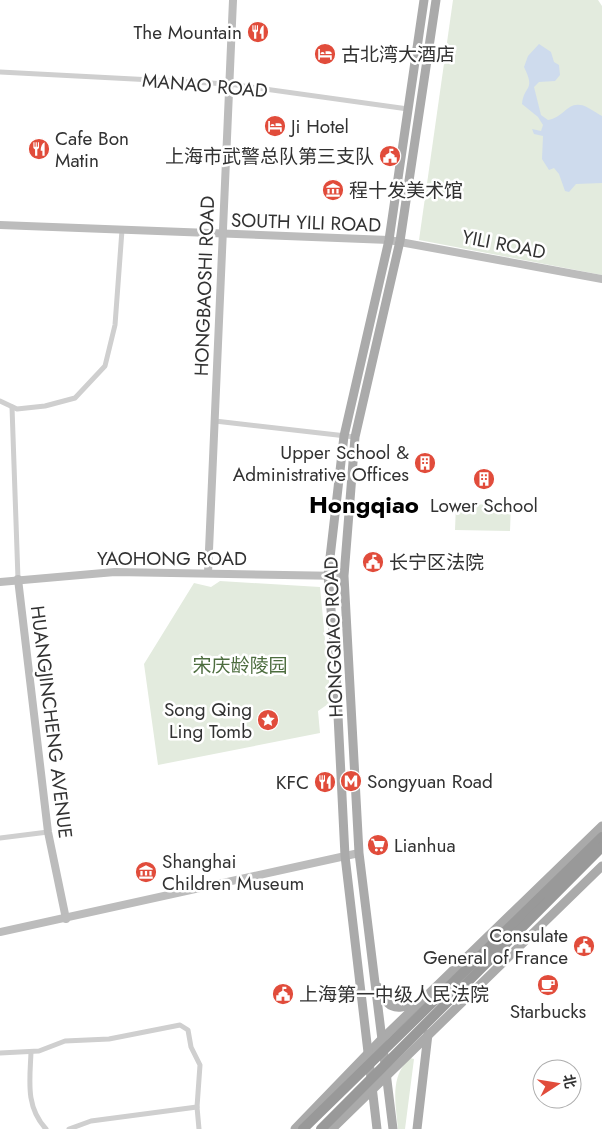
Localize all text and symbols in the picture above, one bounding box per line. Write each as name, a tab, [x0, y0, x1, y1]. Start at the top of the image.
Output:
place label: The Mountain	[133, 19, 242, 46]
restaurant icon: The Mountain	[246, 20, 270, 44]
place label: 古北湾大酒店	[341, 41, 455, 68]
hotel icon: 古北湾大酒店	[313, 42, 337, 66]
street label: MANAO ROAD	[141, 67, 269, 104]
place label: Ji Hotel	[288, 113, 349, 140]
hotel icon: Ji Hotel	[263, 114, 287, 138]
place label: Cafe Bon Matin	[55, 125, 129, 174]
restaurant icon: Cafe Bon Matin	[27, 137, 51, 161]
place label: 上海市武警总队第三支队	[165, 143, 374, 170]
public building icon: 上海市武警总队第三支队	[378, 144, 402, 168]
place label: 程十发美术馆	[349, 177, 463, 204]
museum icon: 程十发美术馆	[321, 178, 345, 202]
street label: HONGBAOSHI ROAD	[188, 195, 221, 377]
street label: SOUTH YILI ROAD	[230, 206, 382, 239]
street label: YILI ROAD	[460, 223, 548, 266]
place label: Upper School & Administrative Offices	[233, 439, 409, 488]
building icon: Upper School & Administrative Offices	[413, 451, 437, 475]
building icon: Lower School	[472, 467, 496, 491]
district label: Hongqiao	[309, 487, 419, 522]
place label: Lower School	[430, 492, 538, 519]
street label: YAOHONG ROAD	[97, 545, 247, 572]
place label: 长宁区法院	[389, 549, 484, 576]
public building icon: 长宁区法院	[361, 550, 385, 574]
street label: HONGQIAO ROAD	[317, 556, 350, 718]
street label: HUANGJINCHENG AVENUE	[24, 604, 79, 840]
park label: 宋庆龄陵园	[192, 652, 288, 679]
place label: Song Qing Ling Tomb	[164, 696, 252, 745]
place icon: Song Qing Ling Tomb	[256, 708, 280, 732]
place label: Songyuan Road	[367, 768, 493, 795]
place label: KFC	[276, 769, 309, 796]
metro station icon: Songyuan Road	[339, 769, 363, 793]
restaurant icon: KFC	[313, 770, 337, 794]
place label: Lianhua	[394, 832, 456, 859]
supermarket icon: Lianhua	[366, 833, 390, 857]
place label: Shanghai Children Museum	[162, 848, 304, 897]
museum icon: Shanghai Children Museum	[134, 860, 158, 884]
place label: Consulate General of France	[423, 922, 568, 971]
public building icon: Consulate General of France	[572, 934, 596, 958]
cafe icon: Starbucks	[536, 973, 560, 997]
place label: 上海第一中级人民法院	[299, 981, 489, 1008]
public building icon: 上海第一中级人民法院	[271, 982, 295, 1006]
place label: Starbucks	[510, 998, 587, 1025]
north arrow	[532, 1059, 582, 1109]
text: 北	[558, 1072, 581, 1090]

